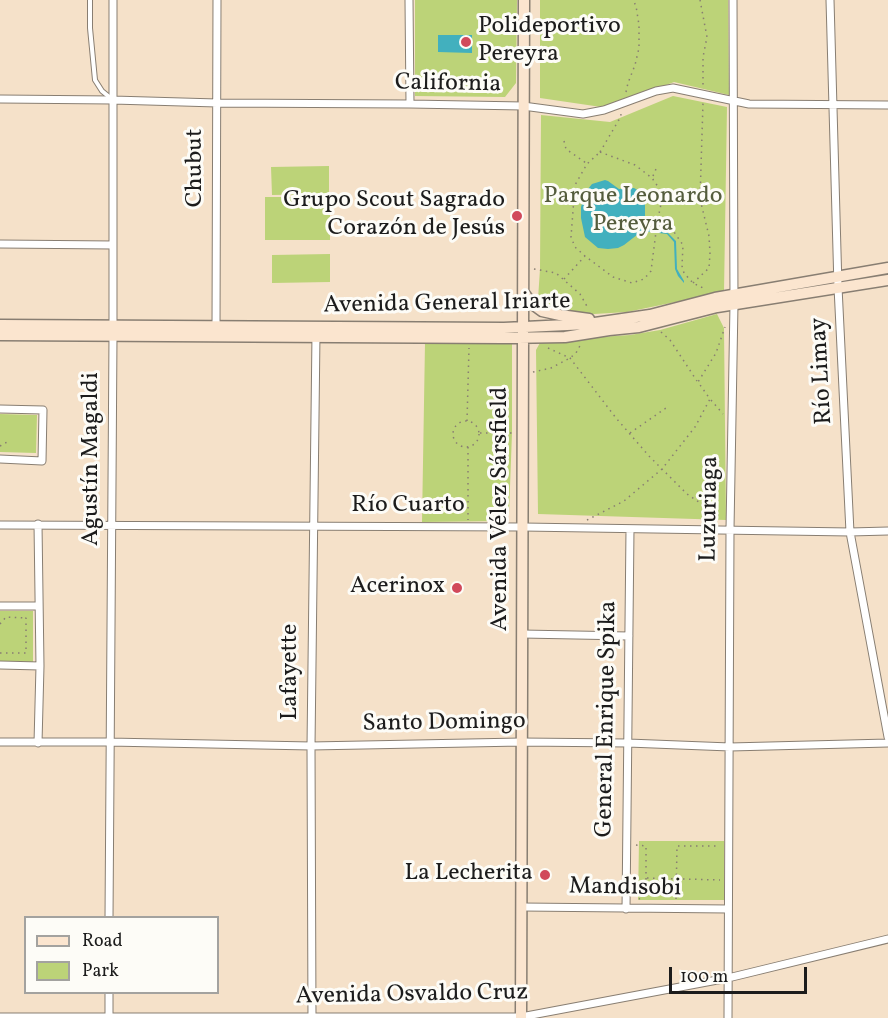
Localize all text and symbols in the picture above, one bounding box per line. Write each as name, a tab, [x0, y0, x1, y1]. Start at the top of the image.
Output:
place label: Polideportivo Pereyra	[478, 14, 621, 70]
marker: Polideportivo Pereyra	[459, 35, 473, 49]
street label: California	[394, 70, 502, 100]
street label: Chubut	[183, 129, 211, 207]
park label: Parque Leonardo Pereyra	[544, 184, 722, 240]
place label: Grupo Scout Sagrado Corazón de Jesús	[283, 188, 505, 244]
marker: Grupo Scout Sagrado Corazón de Jesús	[510, 209, 524, 223]
street label: Avenida General Iriarte	[323, 288, 571, 322]
street label: Río Limay	[806, 317, 840, 425]
street label: Agustín Magaldi	[79, 372, 107, 546]
street label: Avenida Vélez Sársfield	[488, 387, 516, 631]
street label: Luzuriaga	[696, 456, 726, 562]
street label: Río Cuarto	[351, 493, 465, 521]
place label: Acerinox	[350, 574, 445, 602]
marker: Acerinox	[450, 581, 464, 595]
street label: General Enrique Spika	[592, 600, 624, 838]
street label: Lafayette	[278, 624, 306, 720]
street label: Santo Domingo	[362, 708, 526, 740]
place label: La Lecherita	[405, 861, 533, 889]
marker: La Lecherita	[538, 868, 552, 882]
street label: Mandisobi	[568, 874, 682, 904]
legend	[24, 916, 219, 994]
text: Road	[82, 929, 123, 954]
scale bar	[672, 955, 810, 993]
text: Park	[82, 959, 119, 984]
text: 100 m	[680, 965, 729, 990]
street label: Avenida Osvaldo Cruz	[295, 980, 529, 1012]

